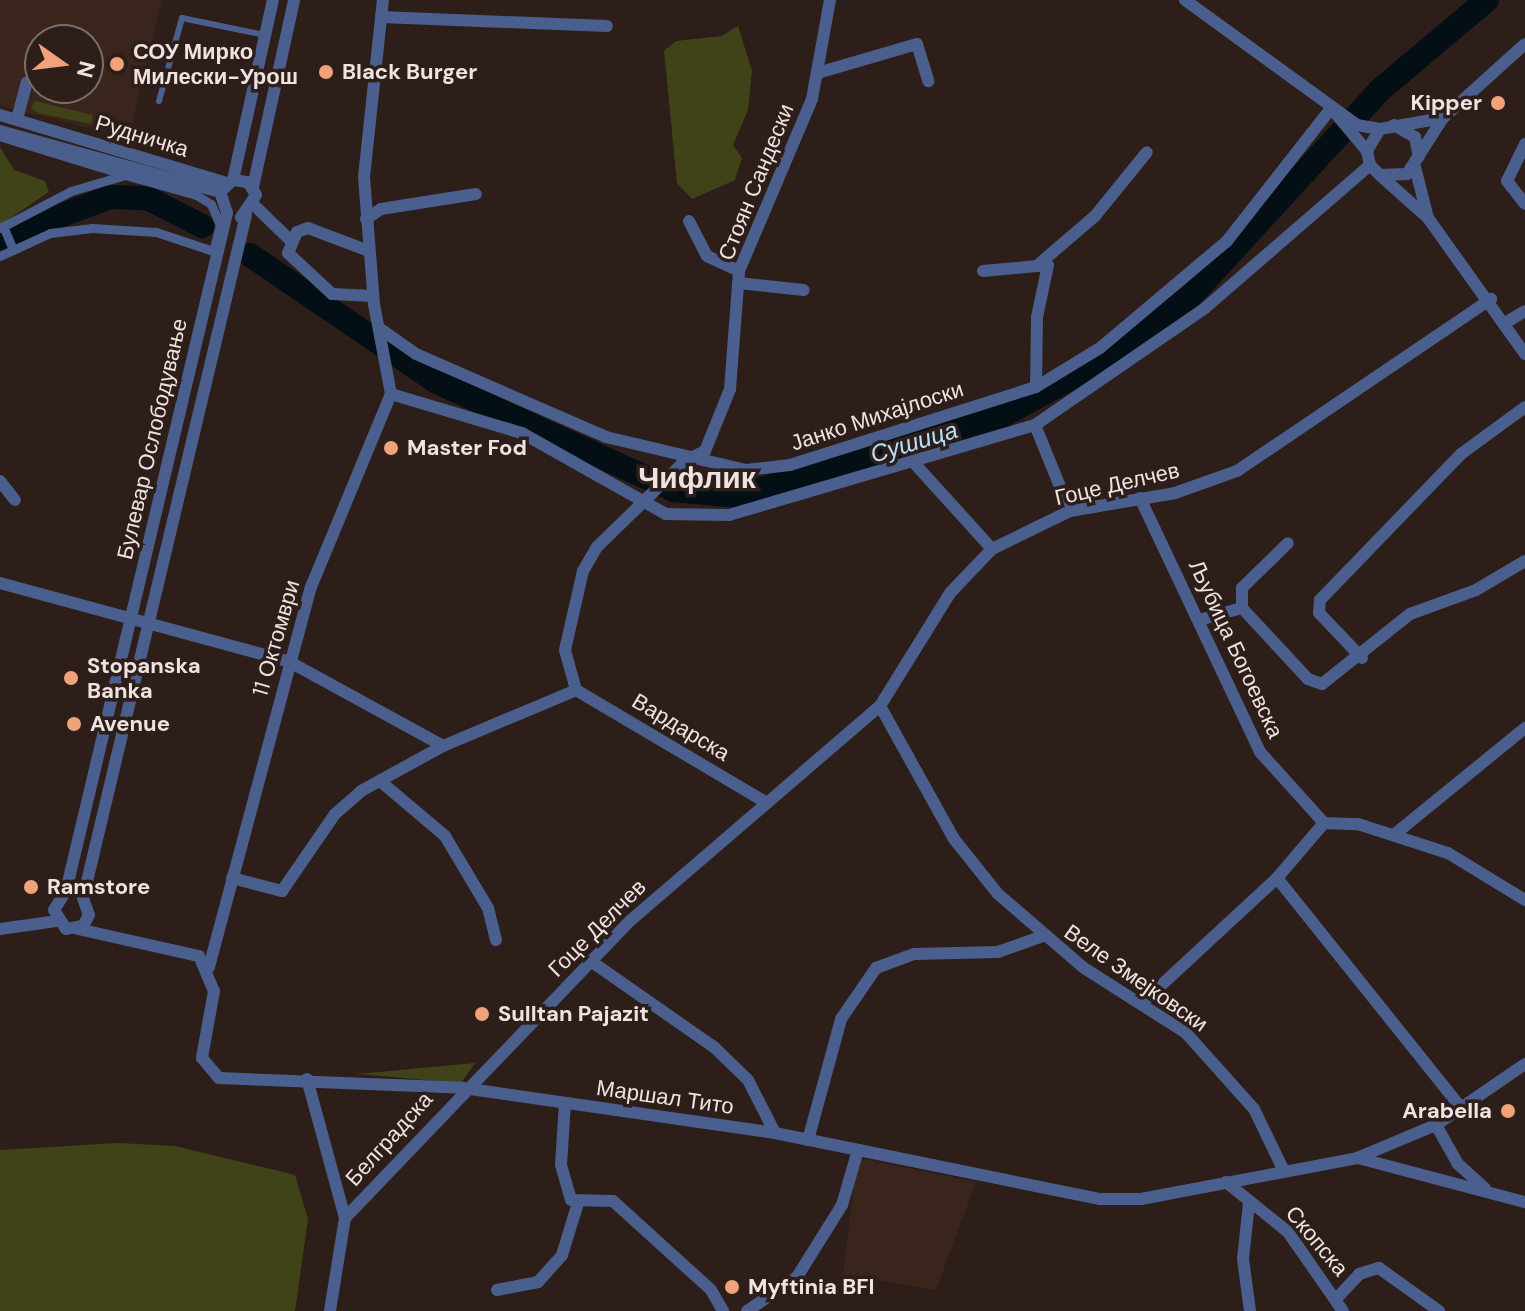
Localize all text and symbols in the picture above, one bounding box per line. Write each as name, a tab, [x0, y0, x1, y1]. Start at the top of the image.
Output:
north arrow	[24, 24, 104, 104]
place label: СОУ Мирко Милески-Урош	[133, 38, 298, 90]
marker: СОУ Мирко Милески-Урош	[108, 55, 126, 73]
text: N	[70, 58, 102, 81]
place label: Black Burger	[342, 59, 477, 85]
marker: Black Burger	[317, 63, 335, 81]
place label: Kipper	[1411, 90, 1482, 116]
marker: Kipper	[1489, 94, 1507, 112]
street label: Стоян Сандески	[713, 100, 799, 264]
street label: Рудничка	[92, 109, 192, 163]
street label: Булевар Ослободување	[111, 316, 193, 562]
street label: Јанко Михајлоски	[787, 376, 967, 456]
water label: Сушица	[867, 415, 961, 469]
place label: Master Fod	[407, 435, 527, 461]
marker: Master Fod	[382, 439, 400, 457]
street label: Гоце Делчев	[1052, 457, 1182, 511]
district label: Чифлик	[638, 460, 756, 496]
street label: Љубица Богоевска	[1183, 556, 1289, 742]
street label: 11 Октомври	[247, 577, 305, 699]
place label: Stopanska Banka	[87, 652, 201, 704]
marker: Stopanska Banka	[62, 669, 80, 687]
street label: Вардарска	[627, 688, 735, 766]
place label: Avenue	[90, 711, 170, 737]
marker: Avenue	[65, 715, 83, 733]
place label: Ramstore	[47, 874, 150, 900]
street label: Гоце Делчев	[543, 874, 651, 982]
marker: Ramstore	[22, 878, 40, 896]
street label: Веле Змејковски	[1059, 919, 1213, 1037]
place label: Sulltan Pajazit	[498, 1001, 649, 1027]
marker: Sulltan Pajazit	[473, 1005, 491, 1023]
street label: Маршал Тито	[595, 1074, 735, 1120]
street label: Белградска	[340, 1087, 438, 1191]
place label: Arabella	[1402, 1098, 1492, 1124]
marker: Arabella	[1499, 1102, 1517, 1120]
street label: Скопска	[1280, 1201, 1354, 1281]
place label: Myftinia BFI	[748, 1274, 874, 1300]
marker: Myftinia BFI	[723, 1278, 741, 1296]

